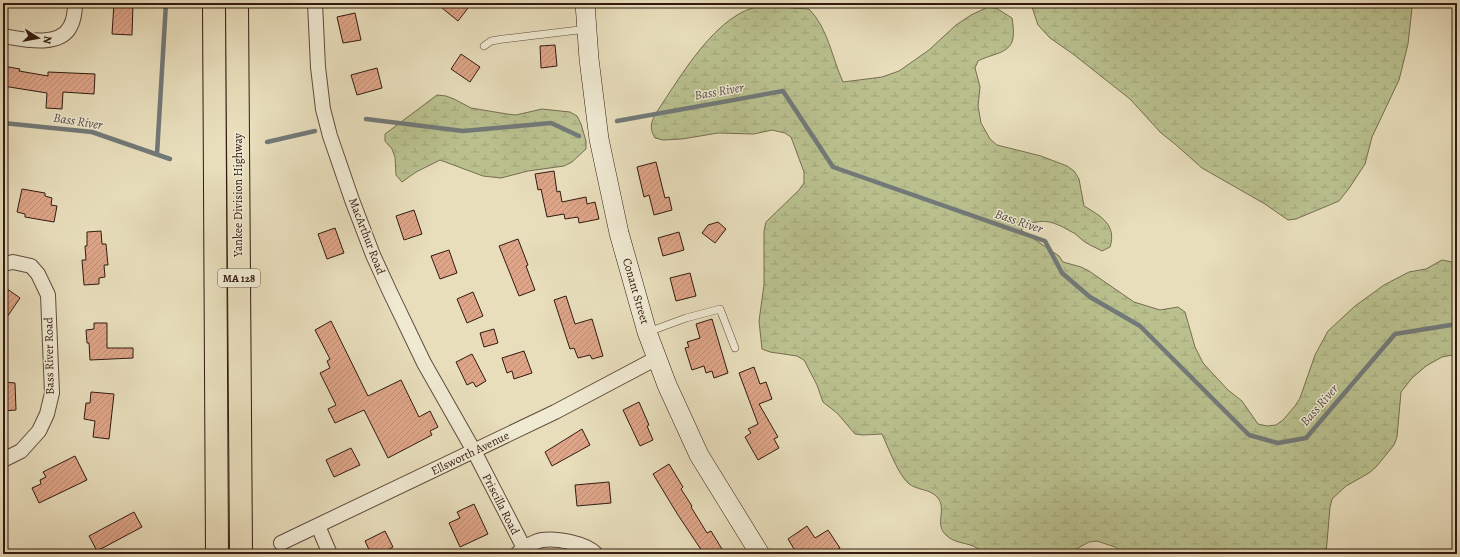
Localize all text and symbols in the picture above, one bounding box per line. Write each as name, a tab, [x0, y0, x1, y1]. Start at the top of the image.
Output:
north arrow	[18, 18, 58, 58]
text: N	[39, 34, 55, 45]
water label: Bass River	[693, 78, 745, 104]
water label: Bass River	[52, 109, 104, 133]
street label: Yankee Division Highway	[230, 132, 246, 258]
street label: MacArthur Road	[345, 195, 389, 277]
water label: Bass River	[993, 205, 1046, 237]
street label: Conant Street	[619, 256, 653, 326]
road number: MA 128	[218, 269, 260, 287]
street label: Bass River Road	[40, 316, 58, 395]
water label: Bass River	[1296, 380, 1342, 429]
street label: Ellsworth Avenue	[428, 427, 512, 479]
street label: Priscilla Road	[479, 471, 523, 538]

